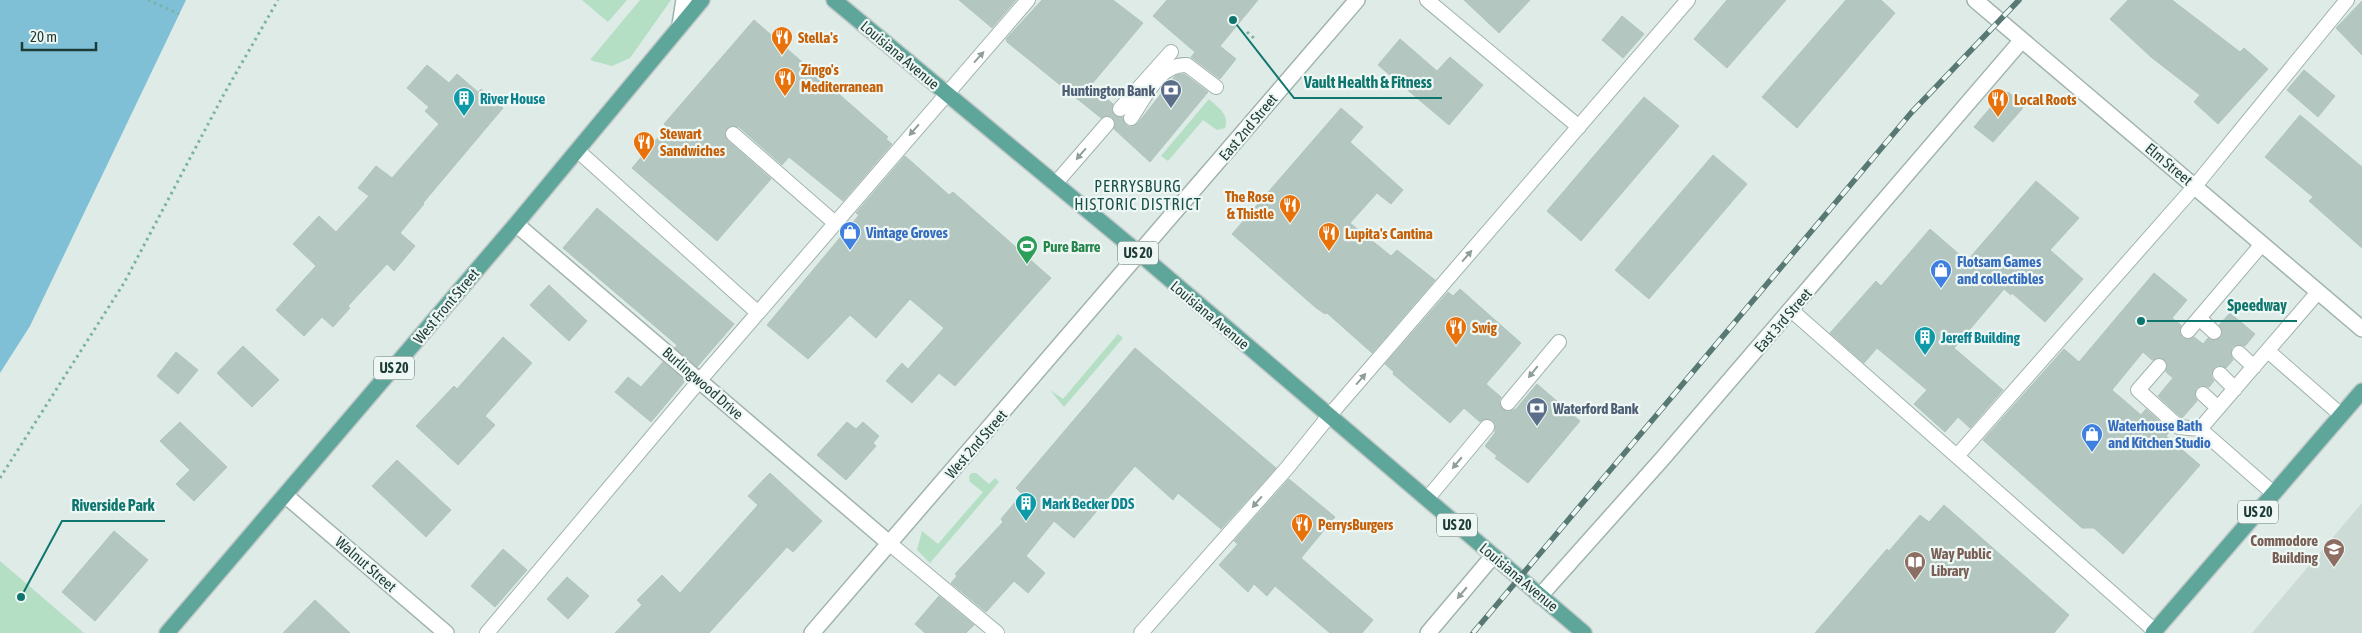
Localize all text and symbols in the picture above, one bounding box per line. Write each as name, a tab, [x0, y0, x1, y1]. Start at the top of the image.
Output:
street label: Louisiana Avenue	[857, 17, 943, 93]
scale bar	[22, 20, 96, 52]
restaurant icon: Stella's	[770, 25, 794, 56]
text: 20 m	[30, 28, 57, 45]
place label: Stella's	[798, 29, 839, 46]
one-way arrow	[973, 51, 985, 63]
place label: Zingo's Mediterranean	[801, 61, 883, 95]
restaurant icon: Zingo's Mediterranean	[773, 66, 797, 97]
callout: Vault Health & Fitness	[1294, 67, 1442, 98]
text: Vault Health & Fitness	[1303, 73, 1432, 91]
bank icon: Huntington Bank	[1159, 78, 1183, 109]
place label: Huntington Bank	[1062, 82, 1155, 99]
building icon: River House	[452, 86, 476, 117]
restaurant icon: Local Roots	[1986, 87, 2010, 118]
place label: River House	[480, 90, 546, 107]
street label: East 2nd Street	[1215, 90, 1281, 164]
place label: Local Roots	[2014, 91, 2077, 108]
one-way arrow	[909, 123, 920, 136]
place label: Stewart Sandwiches	[660, 125, 726, 159]
restaurant icon: Stewart Sandwiches	[632, 130, 656, 161]
street label: Elm Street	[2142, 139, 2196, 189]
one-way arrow	[1076, 147, 1087, 160]
district label: PERRYSBURG HISTORIC DISTRICT	[1074, 177, 1202, 213]
place label: The Rose & Thistle	[1225, 188, 1274, 222]
restaurant icon: The Rose & Thistle	[1278, 193, 1302, 224]
shop icon: Vintage Groves	[838, 220, 862, 251]
restaurant icon: Lupita's Cantina	[1317, 221, 1341, 252]
place label: Vintage Groves	[865, 224, 949, 241]
place label: Lupita's Cantina	[1345, 225, 1433, 242]
sports icon: Pure Barre	[1015, 234, 1039, 265]
place label: Pure Barre	[1043, 238, 1101, 255]
road number: US 20	[1118, 242, 1158, 264]
one-way arrow	[1461, 250, 1472, 262]
place label: Flotsam Games and collectibles	[1957, 253, 2045, 287]
shop icon: Flotsam Games and collectibles	[1929, 258, 1953, 289]
street label: West Front Street	[410, 265, 482, 347]
street label: Louisiana Avenue	[1167, 277, 1253, 353]
street label: East 3rd Street	[1751, 285, 1815, 355]
callout: Speedway	[2218, 290, 2297, 321]
text: Speedway	[2227, 296, 2287, 314]
restaurant icon: Swig	[1444, 315, 1468, 346]
place label: Swig	[1472, 319, 1498, 336]
building icon: Jereff Building	[1913, 325, 1937, 356]
place label: Jereff Building	[1940, 329, 2020, 346]
street label: Burlingwood Drive	[659, 343, 747, 423]
road number: US 20	[374, 356, 414, 379]
one-way arrow	[1528, 365, 1539, 378]
one-way arrow	[1355, 373, 1366, 385]
bank icon: Waterford Bank	[1525, 396, 1549, 427]
place label: Waterford Bank	[1552, 400, 1639, 417]
street label: West 2nd Street	[942, 406, 1010, 482]
place label: Waterhouse Bath and Kitchen Studio	[2107, 417, 2211, 451]
shop icon: Waterhouse Bath and Kitchen Studio	[2080, 422, 2104, 453]
one-way arrow	[1451, 456, 1462, 469]
callout: Riverside Park	[62, 490, 165, 521]
building icon: Mark Becker DDS	[1014, 491, 1038, 522]
place label: Mark Becker DDS	[1042, 495, 1135, 512]
one-way arrow	[1251, 495, 1263, 507]
text: Riverside Park	[71, 496, 156, 514]
road number: US 20	[2238, 501, 2278, 524]
restaurant icon: PerrysBurgers	[1290, 512, 1314, 543]
road number: US 20	[1437, 514, 1477, 536]
place label: PerrysBurgers	[1318, 516, 1394, 533]
place label: Commodore Building	[2250, 532, 2319, 566]
street label: Walnut Street	[332, 533, 400, 595]
school or university icon: Commodore Building	[2322, 537, 2346, 568]
street label: Louisiana Avenue	[1476, 539, 1562, 615]
place label: Way Public Library	[1930, 545, 1992, 579]
library icon: Way Public Library	[1903, 550, 1927, 581]
one-way arrow	[1456, 587, 1467, 600]

